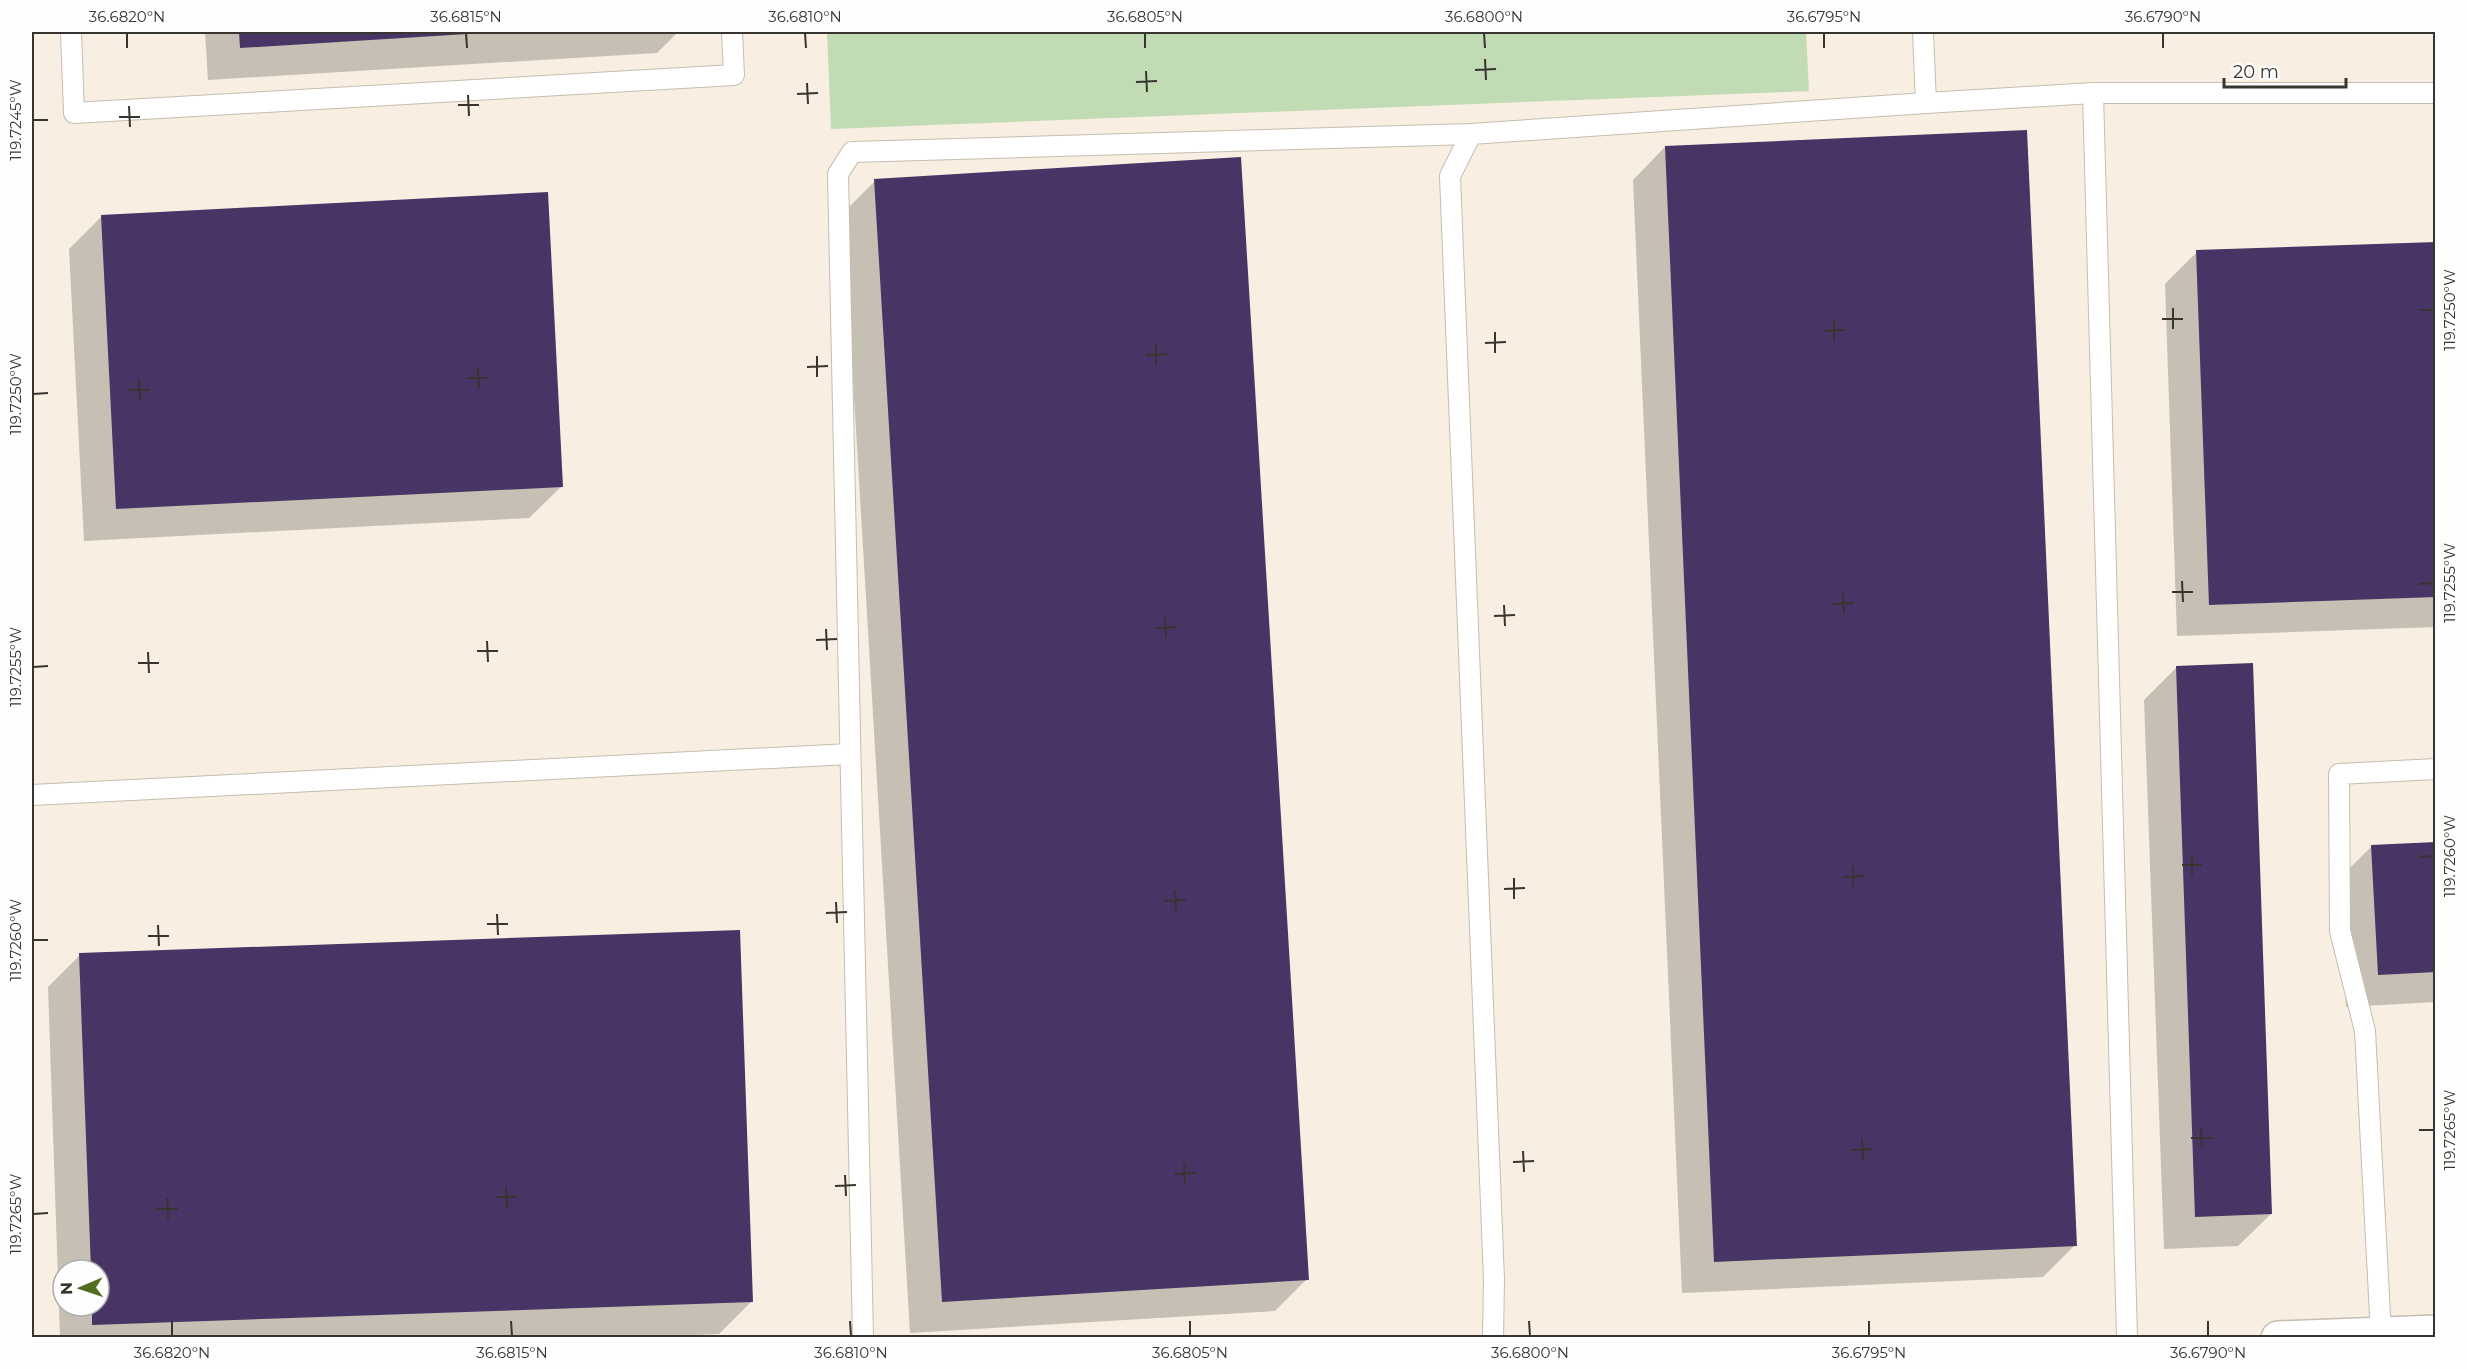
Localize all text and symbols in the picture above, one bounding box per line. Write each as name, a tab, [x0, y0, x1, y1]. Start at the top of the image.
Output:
text: 36.6820°N	[89, 7, 165, 26]
text: 36.6815°N	[430, 7, 502, 26]
text: 36.6810°N	[768, 7, 842, 26]
text: 36.6805°N	[1107, 7, 1183, 26]
text: 36.6800°N	[1445, 7, 1523, 26]
text: 36.6795°N	[1787, 7, 1861, 26]
text: 36.6790°N	[2125, 7, 2201, 26]
scale bar	[2224, 51, 2346, 89]
text: 20 m	[2233, 61, 2279, 83]
text: 119.7245°W	[6, 79, 25, 161]
text: 119.7250°W	[2440, 269, 2459, 351]
text: 119.7250°W	[6, 353, 25, 435]
text: 119.7255°W	[2440, 543, 2459, 623]
text: 119.7255°W	[6, 627, 25, 707]
text: 119.7260°W	[2440, 814, 2459, 897]
text: 119.7260°W	[6, 898, 25, 981]
text: 119.7265°W	[2440, 1089, 2459, 1170]
text: 119.7265°W	[6, 1173, 25, 1254]
north arrow	[51, 1258, 111, 1318]
text: N	[57, 1282, 76, 1295]
text: 36.6820°N	[134, 1343, 210, 1362]
text: 36.6815°N	[476, 1343, 548, 1362]
text: 36.6810°N	[814, 1343, 888, 1362]
text: 36.6805°N	[1152, 1343, 1228, 1362]
text: 36.6800°N	[1491, 1343, 1569, 1362]
text: 36.6795°N	[1832, 1343, 1906, 1362]
text: 36.6790°N	[2170, 1343, 2246, 1362]

